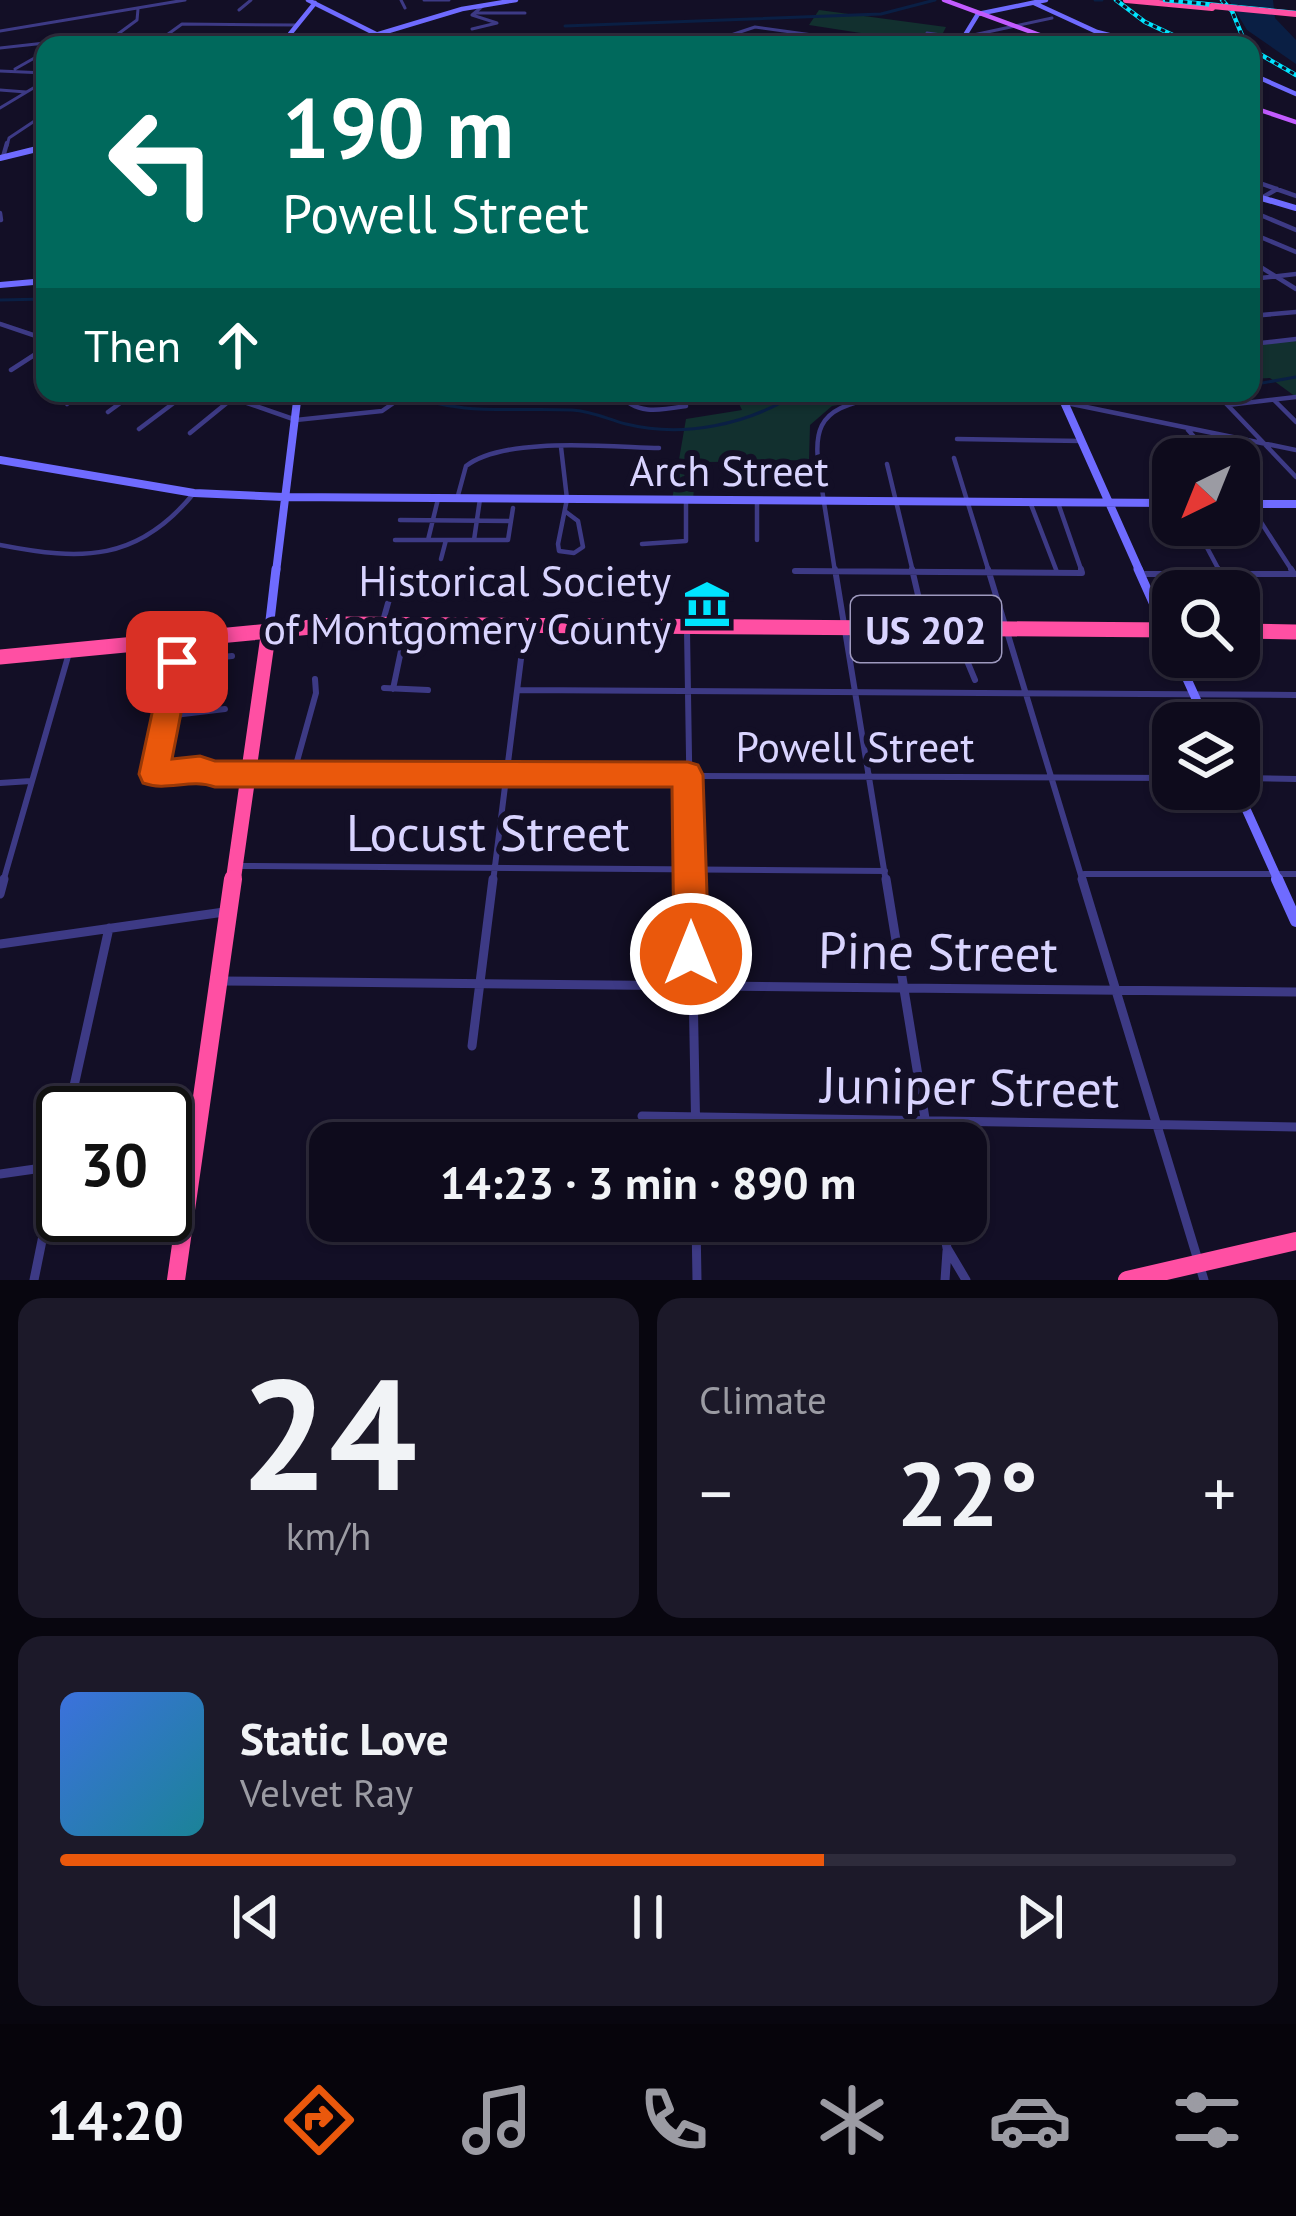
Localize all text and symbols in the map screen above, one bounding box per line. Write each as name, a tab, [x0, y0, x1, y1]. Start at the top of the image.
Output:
text: 190 m	[282, 72, 514, 181]
icon: left	[84, 84, 240, 240]
text: Powell Street	[282, 178, 589, 248]
icon: ahead	[205, 312, 271, 378]
text: Then	[84, 316, 181, 374]
north arrow	[1152, 438, 1260, 546]
map controls	[1152, 438, 1260, 810]
street label: Arch Street	[629, 443, 829, 498]
place label: Historical Society of Montgomery County	[263, 553, 671, 656]
button: search	[1152, 570, 1260, 678]
museum icon: Historical Society of Montgomery County	[682, 579, 732, 629]
road number: US 202	[851, 596, 1001, 662]
pin	[126, 611, 228, 713]
icon: arrive	[144, 629, 210, 695]
button: layers	[1152, 702, 1260, 810]
street label: Powell Street	[736, 719, 974, 774]
street label: Locust Street	[346, 799, 630, 865]
position arrow	[628, 891, 754, 1017]
street label: Pine Street	[818, 916, 1058, 986]
street label: Juniper Street	[818, 1050, 1120, 1122]
speed limit sign: 30	[36, 1086, 192, 1242]
text: 14:23 · 3 min · 890 m	[440, 1153, 856, 1211]
text: 24	[240, 1331, 417, 1533]
text: Climate	[699, 1374, 827, 1425]
text: 22°	[897, 1434, 1038, 1551]
text: −	[699, 1450, 732, 1535]
text: +	[1203, 1450, 1236, 1535]
text: km/h	[286, 1510, 371, 1561]
text: Static Love	[240, 1709, 449, 1767]
text: Velvet Ray	[240, 1767, 413, 1818]
icon: previous	[223, 1884, 289, 1950]
icon: pause	[615, 1884, 681, 1950]
icon: next	[1007, 1884, 1073, 1950]
icon: directions	[277, 2078, 361, 2162]
icon: music	[455, 2078, 539, 2162]
icon: phone	[632, 2078, 716, 2162]
icon: climate	[810, 2078, 894, 2162]
icon: car	[988, 2078, 1072, 2162]
icon: filters	[1165, 2078, 1249, 2162]
text: 14:20	[47, 2085, 184, 2155]

